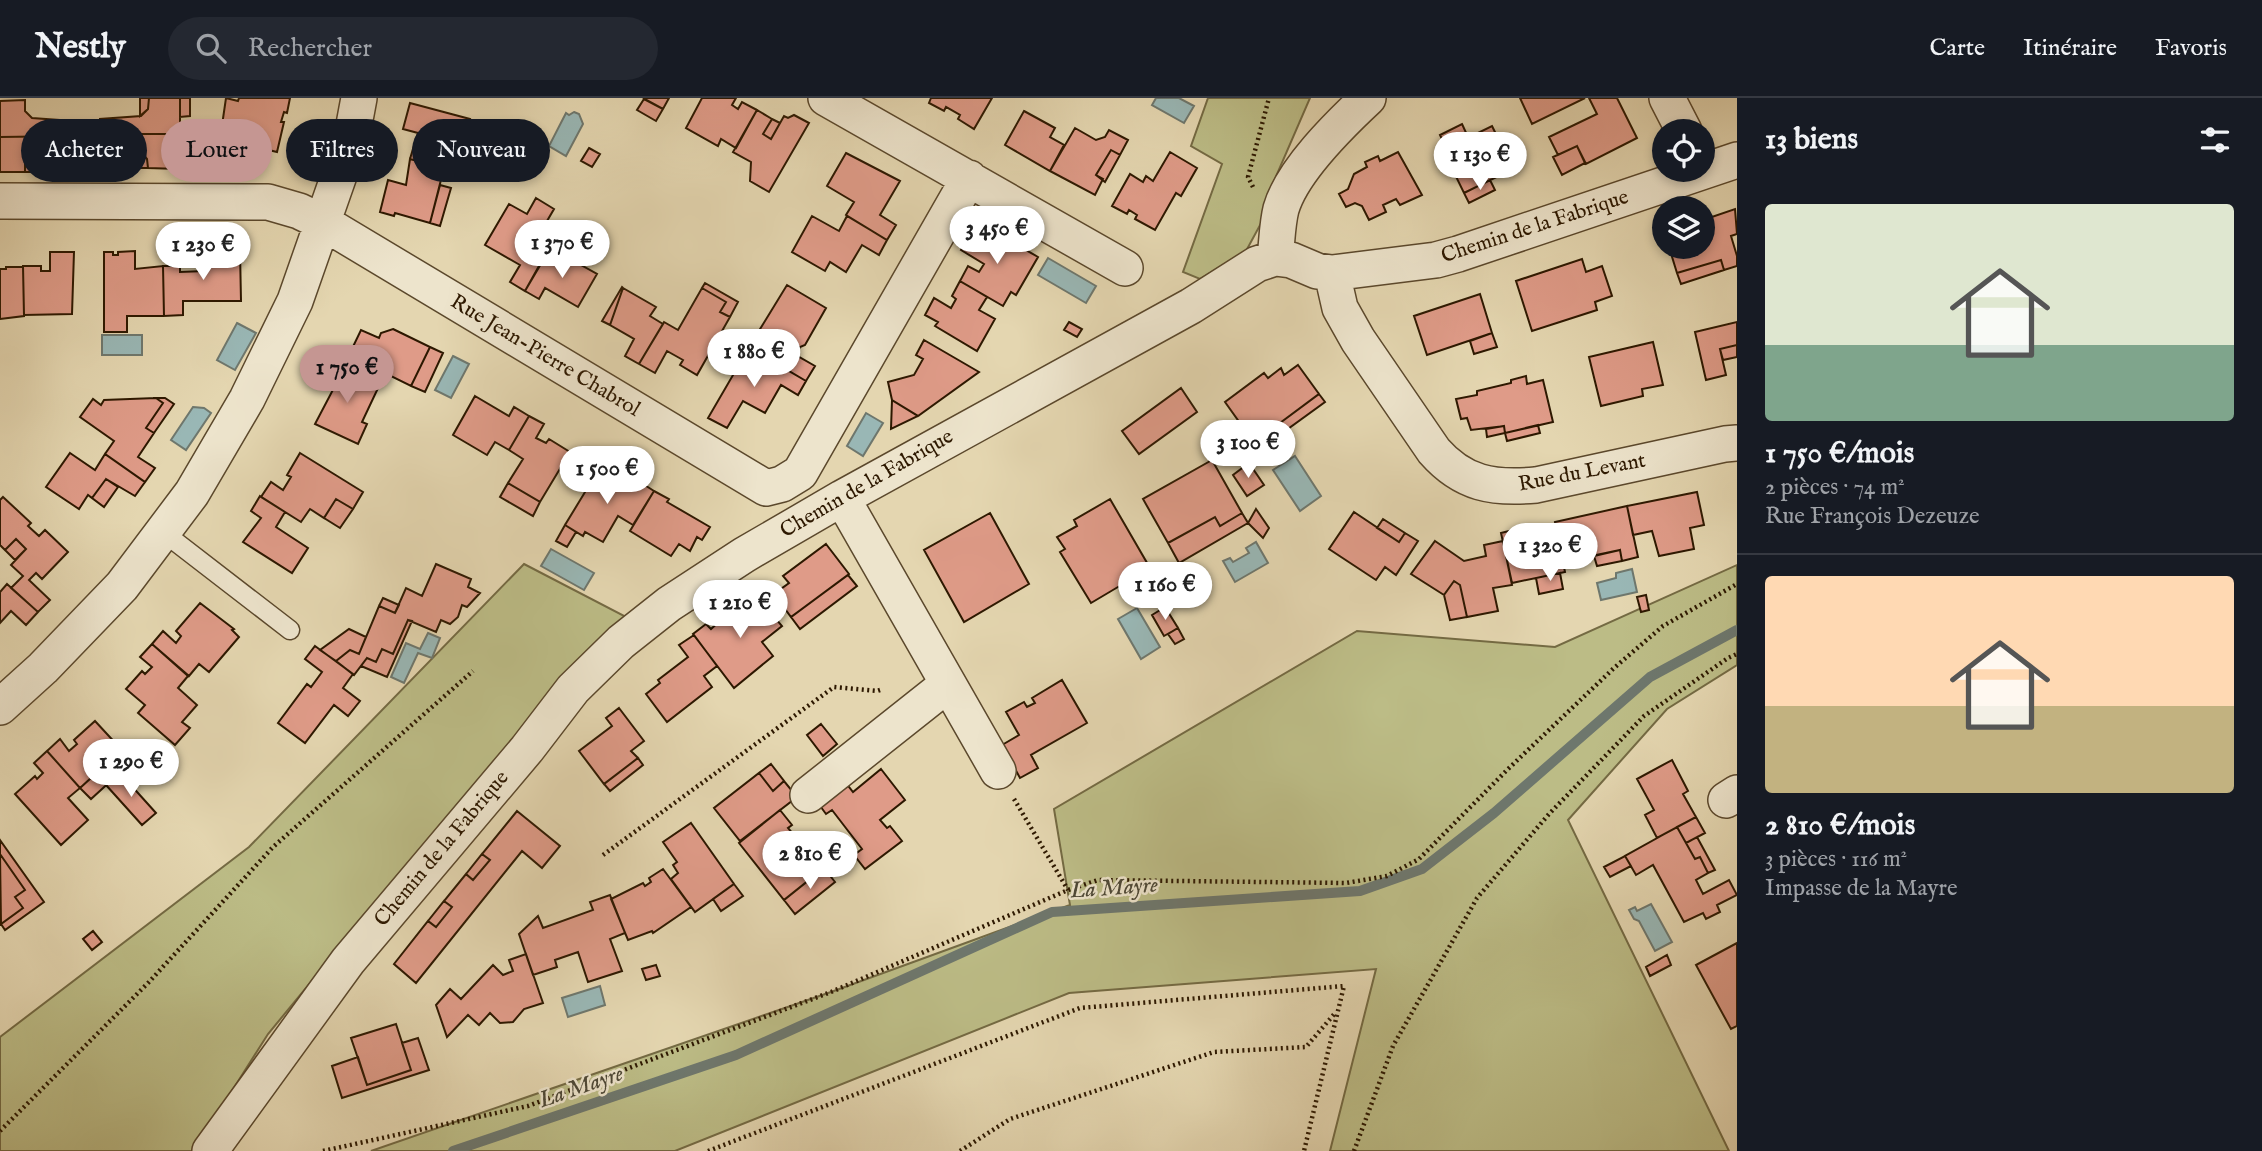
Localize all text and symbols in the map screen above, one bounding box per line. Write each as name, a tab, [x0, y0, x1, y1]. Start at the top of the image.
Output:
search box	[168, 17, 658, 80]
text: Nestly	[35, 27, 126, 69]
icon: search	[192, 29, 230, 67]
text: Rechercher	[248, 32, 372, 65]
text: Carte	[1929, 33, 1985, 64]
text: Itinéraire	[2023, 33, 2117, 64]
text: Favoris	[2155, 33, 2227, 64]
chip: Acheter	[21, 119, 147, 182]
chip: Louer	[161, 119, 272, 182]
chip: Filtres	[286, 119, 398, 182]
chip: Nouveau	[412, 119, 550, 182]
map controls	[1652, 119, 1715, 259]
button: locate	[1652, 119, 1715, 182]
text: 13 biens	[1765, 121, 1858, 159]
icon: filters	[2196, 121, 2234, 159]
pin: 1 130 €	[1415, 132, 1545, 192]
text: 1 130 €	[1450, 140, 1510, 169]
street label: Chemin de la Fabrique	[1438, 184, 1633, 270]
button: layers	[1652, 196, 1715, 259]
pin: 3 450 €	[932, 206, 1062, 266]
text: 3 450 €	[966, 214, 1028, 243]
pin: 1 370 €	[497, 220, 627, 280]
pin: 1 230 €	[138, 222, 268, 282]
text: 1 370 €	[531, 228, 593, 257]
text: 1 230 €	[172, 230, 234, 259]
icon: home	[1937, 250, 2063, 376]
street label: Rue Jean-Pierre Chabrol	[445, 289, 645, 424]
pin: 1 880 €	[689, 330, 819, 389]
text: 1 880 €	[723, 337, 785, 366]
pin: 1 750 €	[282, 345, 412, 405]
text: 1 750 €	[316, 353, 378, 382]
pin: 3 100 €	[1183, 420, 1313, 480]
street label: Chemin de la Fabrique	[776, 423, 959, 545]
text: 3 100 €	[1216, 428, 1280, 457]
text: 1 750 €/mois	[1765, 435, 1914, 473]
pin: 1 500 €	[542, 446, 672, 506]
street label: Rue du Levant	[1516, 447, 1648, 499]
text: 1 500 €	[576, 454, 638, 483]
text: 2 pièces · 74 m²	[1765, 473, 1905, 502]
text: Rue François Dezeuze	[1765, 502, 1980, 531]
pin: 1 320 €	[1485, 524, 1615, 583]
text: 1 320 €	[1519, 531, 1581, 560]
pin: 1 160 €	[1100, 562, 1230, 622]
text: 1 160 €	[1134, 570, 1196, 599]
pin: 1 210 €	[675, 580, 805, 640]
text: 1 210 €	[709, 588, 771, 617]
icon: home	[1937, 622, 2063, 748]
pin: 1 290 €	[66, 740, 196, 799]
text: 1 290 €	[99, 747, 163, 776]
street label: Chemin de la Fabrique	[369, 765, 515, 933]
text: 2 810 €/mois	[1765, 807, 1915, 845]
pin: 2 810 €	[745, 832, 875, 891]
text: 2 810 €	[778, 839, 842, 868]
text: 3 pièces · 116 m²	[1765, 845, 1907, 874]
water label: La Mayre	[1068, 870, 1159, 906]
text: Impasse de la Mayre	[1765, 874, 1958, 903]
water label: La Mayre	[534, 1059, 627, 1115]

